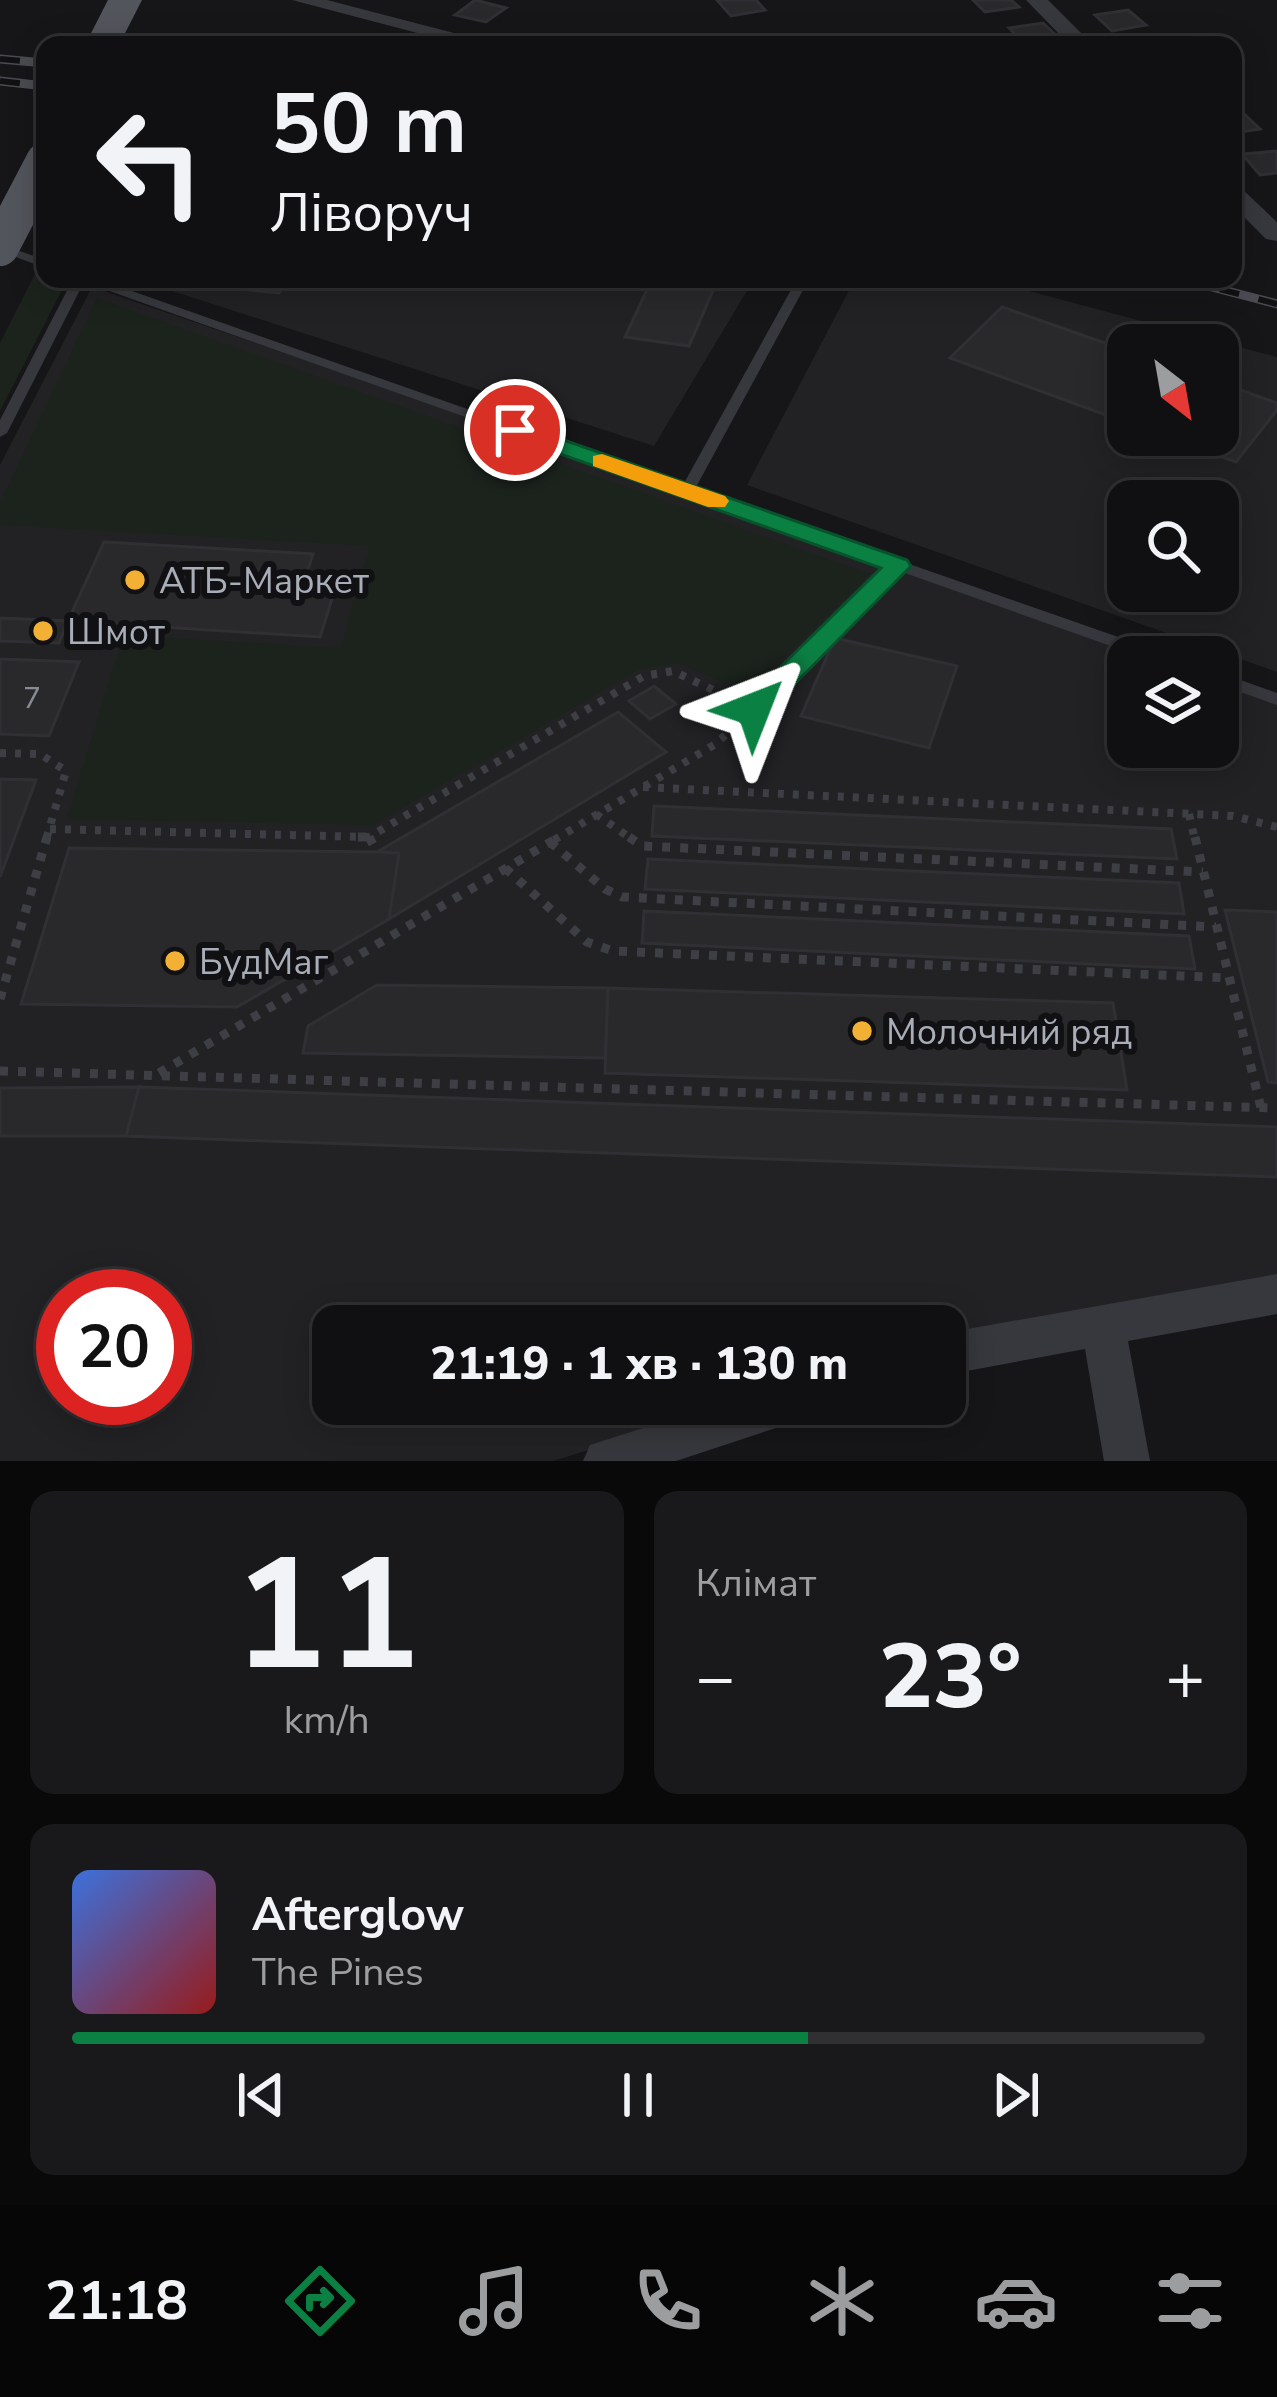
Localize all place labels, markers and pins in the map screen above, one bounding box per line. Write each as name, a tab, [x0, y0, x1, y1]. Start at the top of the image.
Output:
pin	[464, 379, 566, 481]
place label: АТБ-Маркет	[159, 557, 369, 606]
marker: АТБ-Маркет	[122, 567, 148, 593]
place label: Шмот	[67, 608, 165, 657]
marker: Шмот	[30, 618, 56, 644]
place label: БудМаг	[199, 938, 329, 987]
marker: БудМаг	[162, 948, 188, 974]
place label: Молочний ряд	[886, 1008, 1132, 1057]
marker: Молочний ряд	[849, 1018, 875, 1044]

